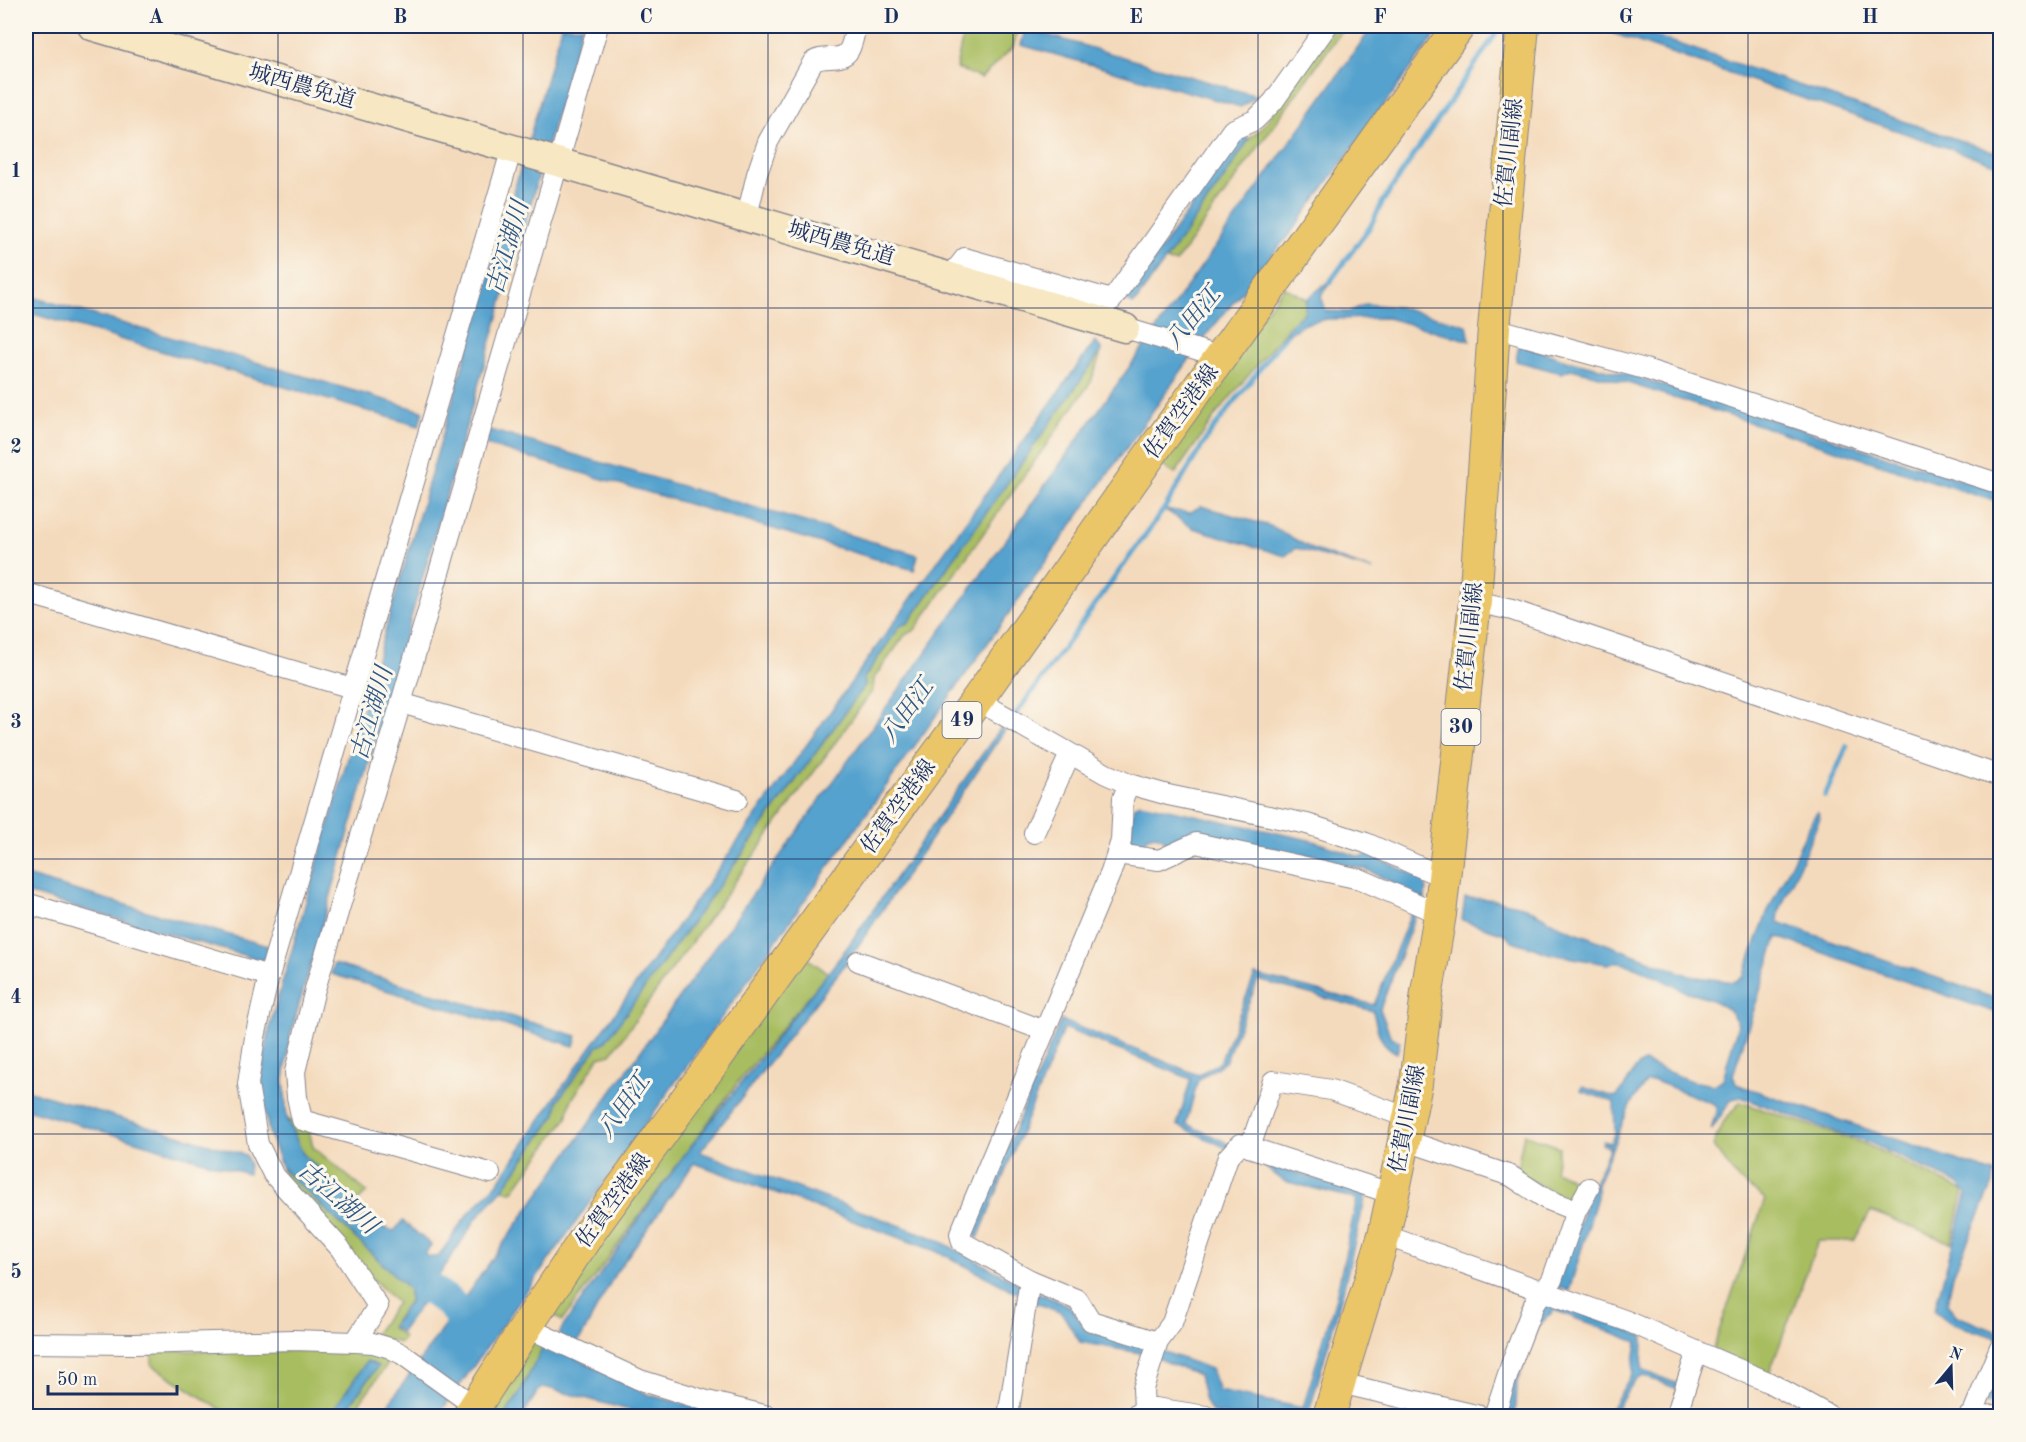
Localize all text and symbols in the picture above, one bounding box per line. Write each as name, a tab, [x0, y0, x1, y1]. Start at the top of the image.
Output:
text: A	[148, 8, 164, 28]
text: B	[393, 8, 407, 28]
text: C	[639, 8, 653, 28]
text: D	[883, 8, 899, 28]
text: E	[1129, 8, 1143, 28]
text: F	[1373, 8, 1387, 28]
text: G	[1619, 8, 1633, 28]
text: H	[1862, 8, 1878, 28]
street label: 城西農免道	[246, 59, 358, 113]
street label: 佐賀川副線	[1491, 97, 1527, 209]
text: 1	[10, 162, 22, 182]
water label: 古江湖川	[481, 195, 535, 297]
street label: 城西農免道	[785, 216, 897, 270]
water label: 八田江	[1160, 280, 1228, 355]
street label: 佐賀空港線	[1139, 360, 1223, 463]
text: 2	[10, 438, 22, 458]
street label: 佐賀川副線	[1451, 581, 1487, 693]
water label: 古江湖川	[345, 661, 399, 763]
water label: 八田江	[876, 672, 941, 748]
road number: 49	[942, 702, 982, 738]
road number: 30	[1442, 709, 1480, 745]
text: 3	[10, 713, 22, 733]
street label: 佐賀空港線	[856, 755, 940, 858]
text: 4	[10, 988, 22, 1008]
street label: 佐賀川副線	[1385, 1063, 1429, 1175]
water label: 八田江	[593, 1067, 657, 1143]
street label: 佐賀空港線	[571, 1149, 655, 1252]
water label: 古江湖川	[293, 1156, 385, 1242]
text: 5	[10, 1262, 22, 1283]
north arrow	[1921, 1337, 1981, 1397]
text: N	[1947, 1345, 1964, 1365]
scale bar	[48, 1358, 177, 1396]
text: 50 m	[57, 1371, 97, 1389]

